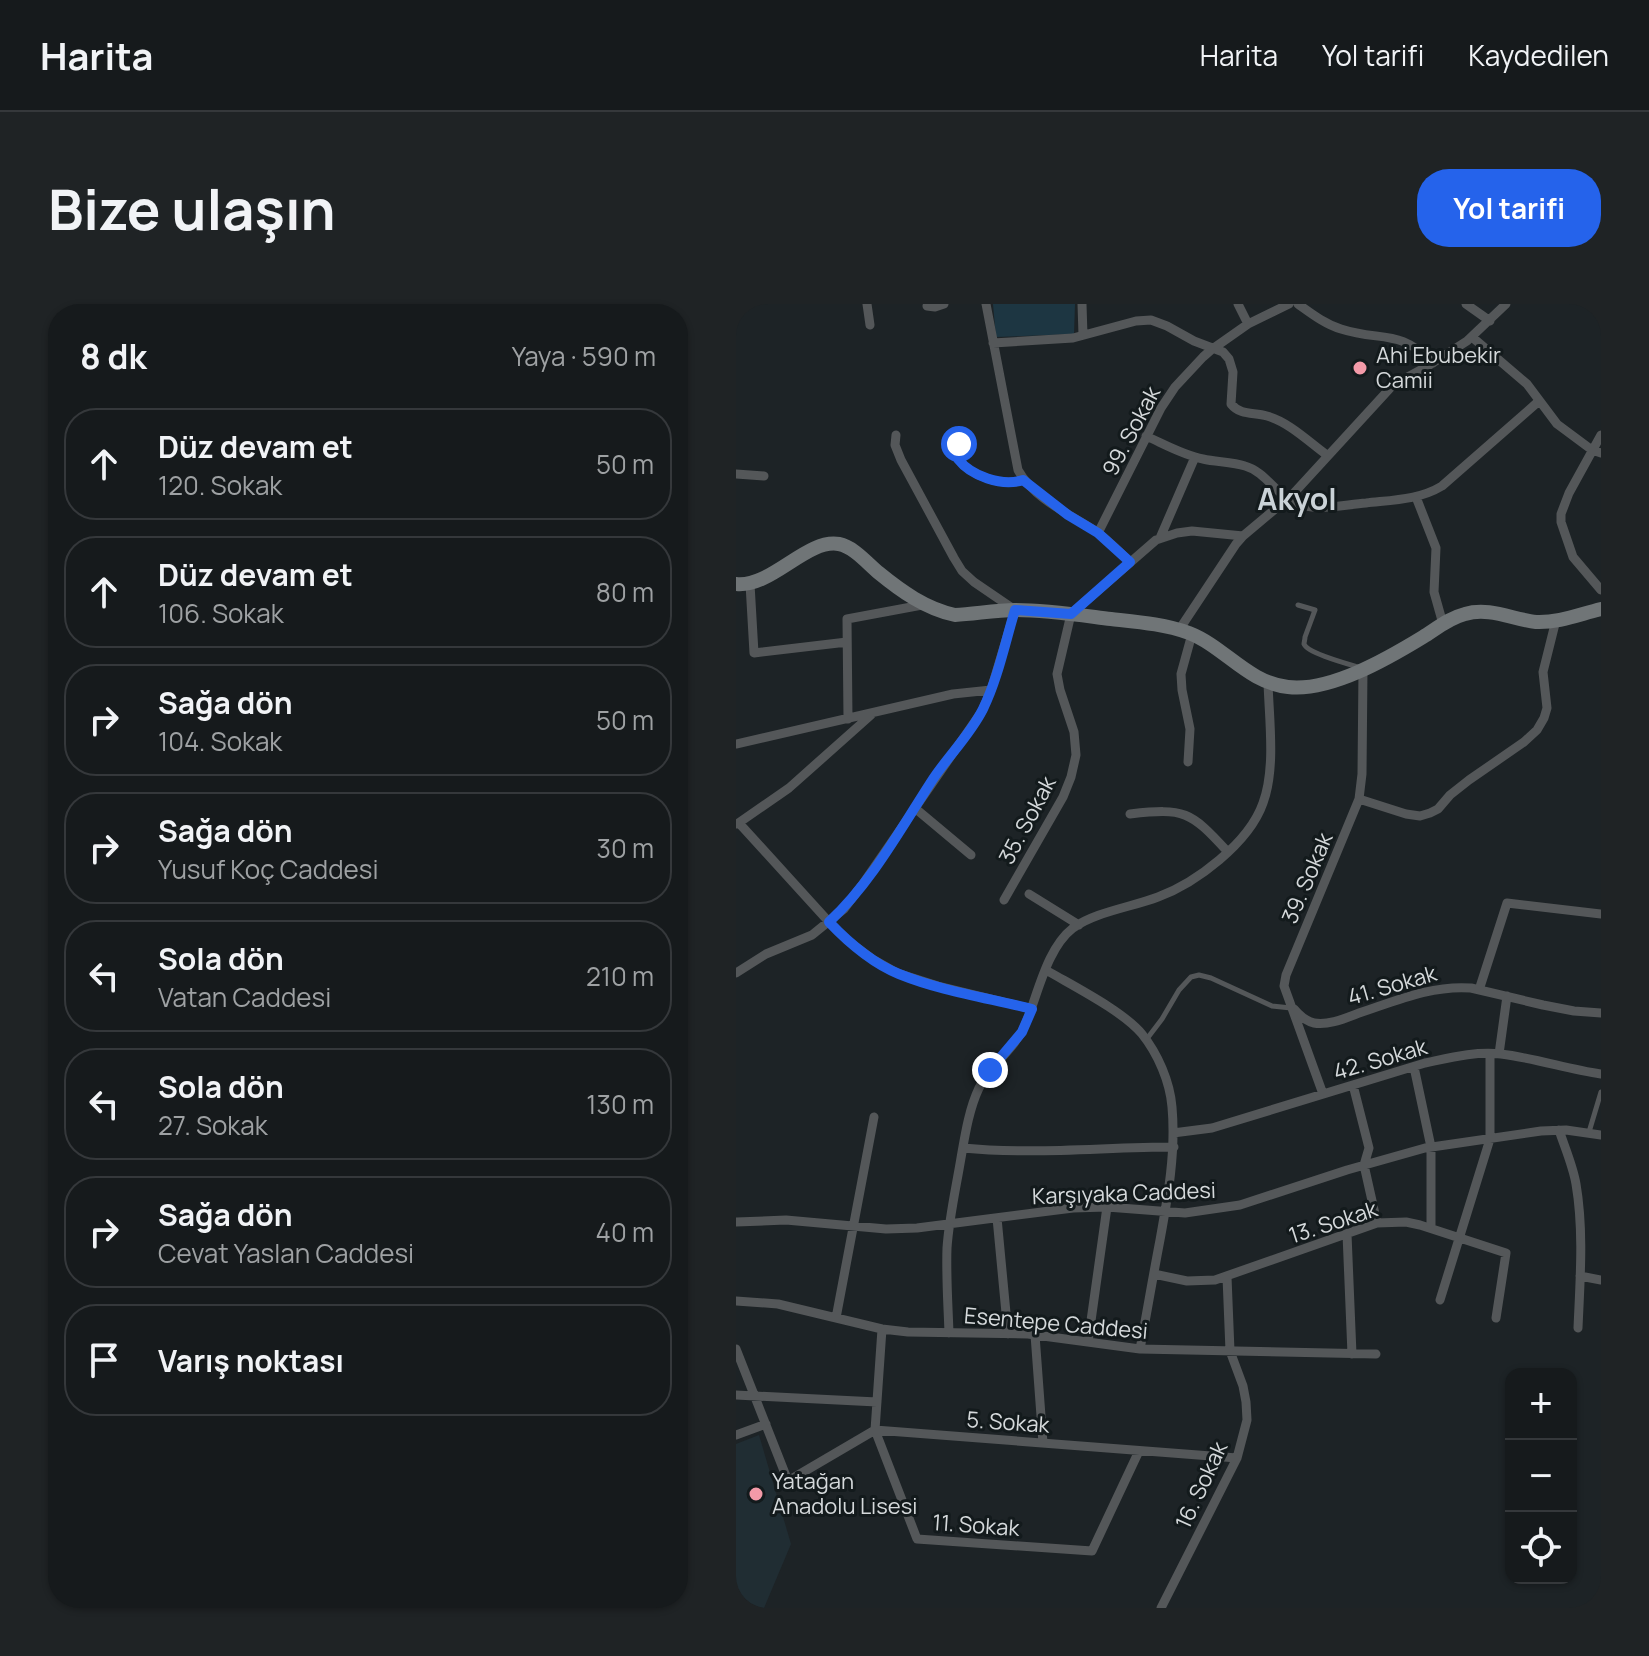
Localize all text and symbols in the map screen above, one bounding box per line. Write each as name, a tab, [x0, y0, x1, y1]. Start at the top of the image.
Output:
text: Harita	[40, 29, 153, 81]
text: Harita	[1200, 36, 1278, 74]
text: Yol tarifi	[1322, 36, 1424, 74]
text: Kaydedilen	[1468, 36, 1609, 74]
button: Yol tarifi	[1417, 169, 1601, 247]
text: Bize ulaşın	[48, 170, 336, 247]
text: 8 dk	[80, 333, 147, 379]
text: Yaya · 590 m	[512, 338, 656, 374]
place label: Ahi Ebubekir Camii	[1376, 340, 1501, 395]
marker: Ahi Ebubekir Camii	[1351, 359, 1369, 377]
street label: 99. Sokak	[1095, 380, 1168, 481]
text: Düz devam et	[158, 426, 353, 467]
route start	[941, 426, 977, 462]
icon: ahead	[82, 442, 126, 486]
text: 50 m	[596, 446, 654, 482]
text: 120. Sokak	[158, 467, 282, 503]
district label: Akyol	[1257, 478, 1337, 519]
text: Düz devam et	[158, 554, 353, 595]
icon: ahead	[82, 570, 126, 614]
text: 80 m	[596, 574, 654, 610]
text: 106. Sokak	[158, 595, 284, 631]
text: Sağa dön	[158, 682, 293, 723]
icon: right	[82, 698, 126, 742]
text: 50 m	[596, 702, 654, 738]
text: 104. Sokak	[158, 723, 282, 759]
street label: 35. Sokak	[991, 770, 1063, 869]
text: Sağa dön	[158, 810, 293, 851]
icon: right	[82, 826, 126, 870]
street label: 39. Sokak	[1274, 827, 1340, 928]
text: 30 m	[597, 830, 654, 866]
text: Yusuf Koç Caddesi	[158, 851, 379, 887]
text: Sola dön	[158, 938, 284, 979]
icon: left	[82, 954, 126, 998]
text: 210 m	[586, 958, 654, 994]
street label: 41. Sokak	[1344, 958, 1441, 1012]
text: Vatan Caddesi	[158, 979, 331, 1015]
street label: 42. Sokak	[1330, 1031, 1431, 1087]
route end	[972, 1052, 1008, 1088]
text: Sola dön	[158, 1066, 284, 1107]
icon: left	[82, 1082, 126, 1126]
text: 130 m	[586, 1086, 654, 1122]
text: 27. Sokak	[158, 1107, 268, 1143]
street label: Karşıyaka Caddesi	[1032, 1175, 1216, 1211]
street label: 13. Sokak	[1285, 1193, 1382, 1250]
text: Sağa dön	[158, 1194, 293, 1235]
icon: right	[82, 1210, 126, 1254]
text: 40 m	[596, 1214, 654, 1250]
text: Cevat Yaslan Caddesi	[158, 1235, 414, 1271]
street label: Esentepe Caddesi	[963, 1300, 1149, 1346]
icon: arrive	[82, 1338, 126, 1382]
text: Varış noktası	[158, 1340, 344, 1381]
map controls	[1505, 1368, 1577, 1584]
button: +	[1505, 1368, 1577, 1440]
street label: 5. Sokak	[965, 1404, 1052, 1440]
street label: 16. Sokak	[1168, 1436, 1235, 1533]
button: −	[1505, 1440, 1577, 1512]
place label: Yatağan Anadolu Lisesi	[772, 1466, 917, 1521]
marker: Yatağan Anadolu Lisesi	[747, 1485, 765, 1503]
street label: 11. Sokak	[932, 1507, 1021, 1543]
button: locate	[1505, 1512, 1577, 1584]

